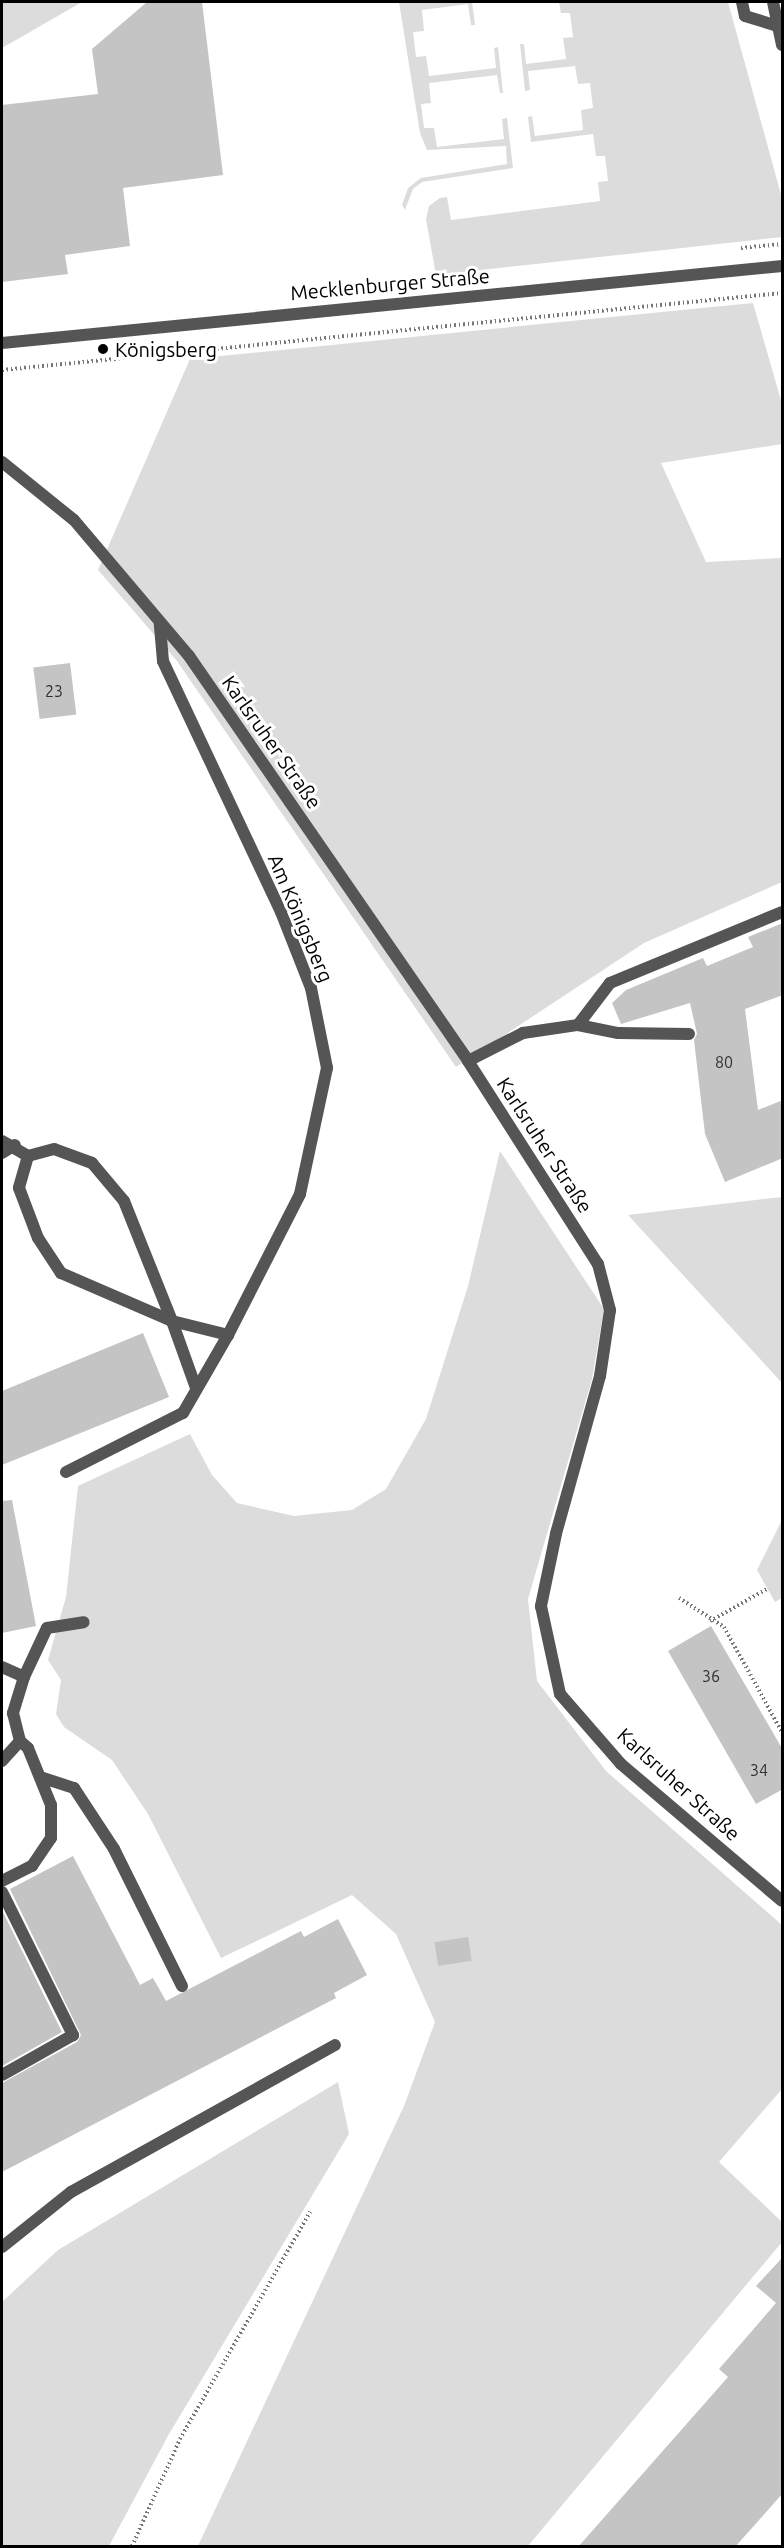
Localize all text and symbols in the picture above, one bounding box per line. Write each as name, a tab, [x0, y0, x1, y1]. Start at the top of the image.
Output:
street label: Mecklenburger Straße	[289, 263, 491, 305]
place label: Königsberg	[115, 337, 217, 361]
marker: Königsberg	[96, 342, 110, 356]
street label: Karlsruher Straße	[217, 671, 327, 813]
house number: 23	[45, 681, 63, 701]
street label: Am Königsberg	[263, 850, 339, 986]
house number: 80	[715, 1052, 733, 1072]
street label: Karlsruher Straße	[492, 1073, 598, 1217]
house number: 36	[702, 1666, 720, 1686]
street label: Karlsruher Straße	[613, 1723, 745, 1845]
house number: 34	[750, 1760, 768, 1780]

